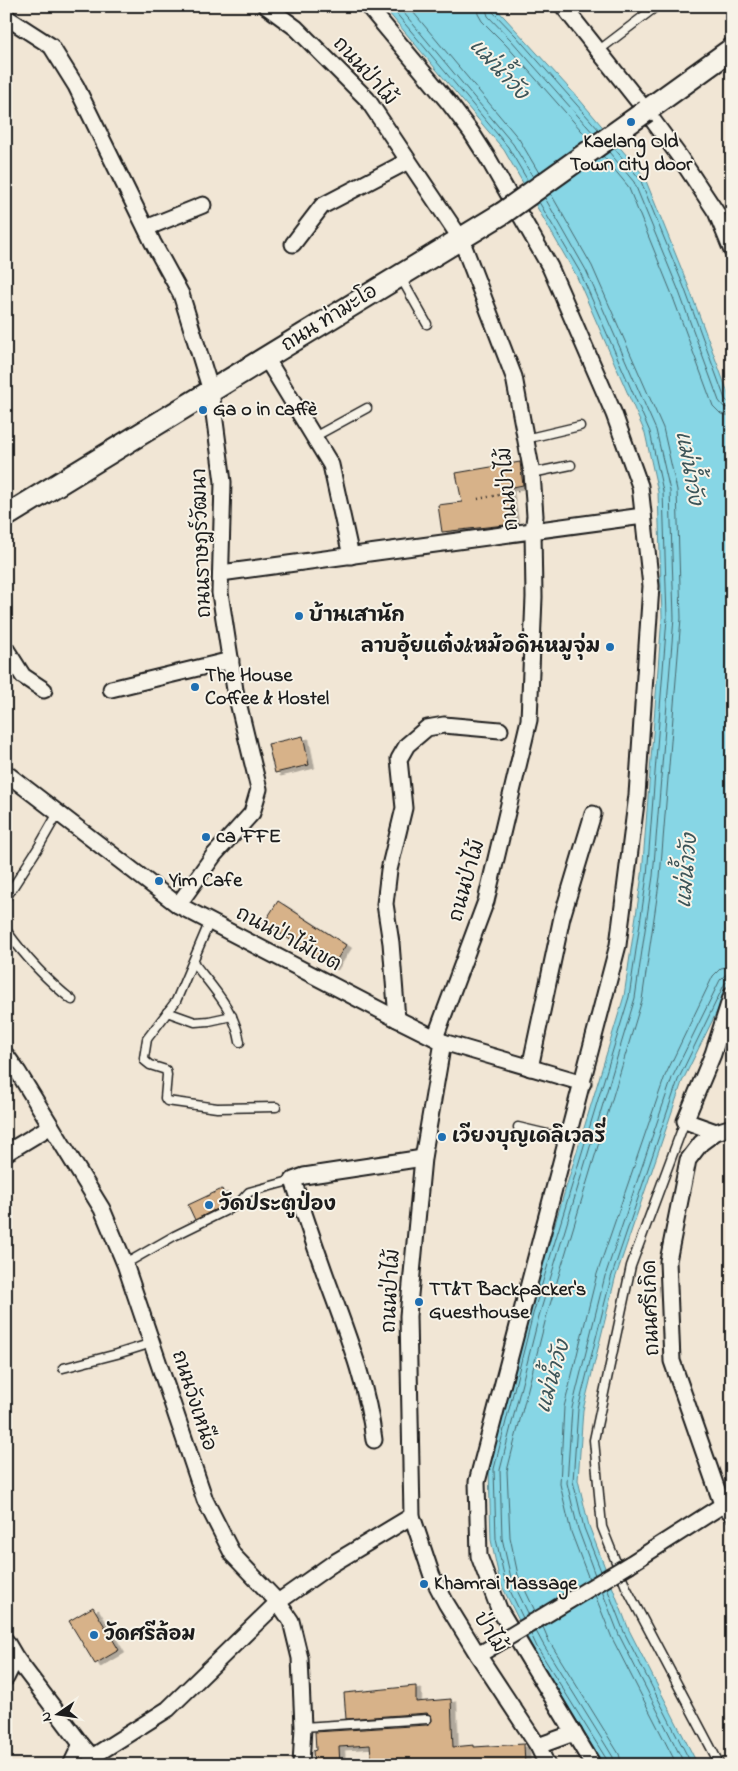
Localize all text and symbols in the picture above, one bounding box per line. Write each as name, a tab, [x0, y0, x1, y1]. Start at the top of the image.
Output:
water label: แม่น้ำวัง	[462, 28, 541, 109]
street label: ถนนป่าไม้	[325, 30, 404, 113]
marker: Kaelang Old Town city door	[625, 116, 637, 128]
place label: Kaelang Old Town city door	[570, 128, 693, 181]
street label: ถนน ท่ามะโอ	[276, 277, 384, 360]
place label: Ga o in caffè	[213, 396, 318, 425]
marker: Ga o in caffè	[197, 404, 209, 416]
water label: แม่น้ำวัง	[667, 428, 716, 509]
street label: ถนนป่าไม้	[490, 446, 527, 532]
street label: ถนนราษฎร์วัฒนา	[185, 468, 220, 618]
place label: บ้านเสานัก	[309, 601, 405, 631]
marker: บ้านเสานัก	[293, 610, 305, 622]
place label: ลาบอุ้ยแต๋ง&หม้อดินหมูจุ่ม	[361, 631, 600, 662]
marker: ลาบอุ้ยแต๋ง&หม้อดินหมูจุ่ม	[604, 641, 616, 653]
place label: The House Coffee & Hostel	[205, 662, 329, 714]
marker: The House Coffee & Hostel	[189, 681, 201, 693]
place label: ca 'FFE	[216, 823, 281, 852]
water label: แม่น้ำวัง	[663, 830, 706, 909]
marker: ca 'FFE	[200, 831, 212, 843]
street label: ถนนป่าไม้	[441, 836, 494, 926]
place label: Yim Cafe	[168, 867, 243, 896]
marker: Yim Cafe	[153, 875, 165, 887]
street label: ถนนป่าไม้เขต	[230, 899, 346, 980]
place label: เวียงบุญเดลิเวลรี่	[452, 1117, 606, 1152]
marker: เวียงบุญเดลิเวลรี่	[436, 1131, 448, 1143]
place label: วัดประตูป่อง	[219, 1190, 336, 1220]
marker: วัดประตูป่อง	[203, 1199, 215, 1211]
street label: ถนนป่าไม้	[374, 1248, 409, 1334]
street label: ถนนศรีเกิด	[636, 1260, 668, 1356]
place label: TT&T Backpacker's Guesthouse	[429, 1276, 586, 1328]
marker: TT&T Backpacker's Guesthouse	[413, 1296, 425, 1308]
water label: แม่น้ำวัง	[523, 1333, 579, 1417]
street label: ถนนวังเหนือ	[163, 1347, 223, 1455]
place label: Khamrai Massage	[434, 1570, 578, 1600]
marker: Khamrai Massage	[418, 1578, 430, 1590]
street label: ป่าไม้	[465, 1606, 514, 1659]
place label: วัดศรีล้อม	[104, 1620, 196, 1650]
marker: วัดศรีล้อม	[88, 1629, 100, 1641]
north arrow	[32, 1688, 82, 1738]
text: N	[36, 1710, 58, 1724]

